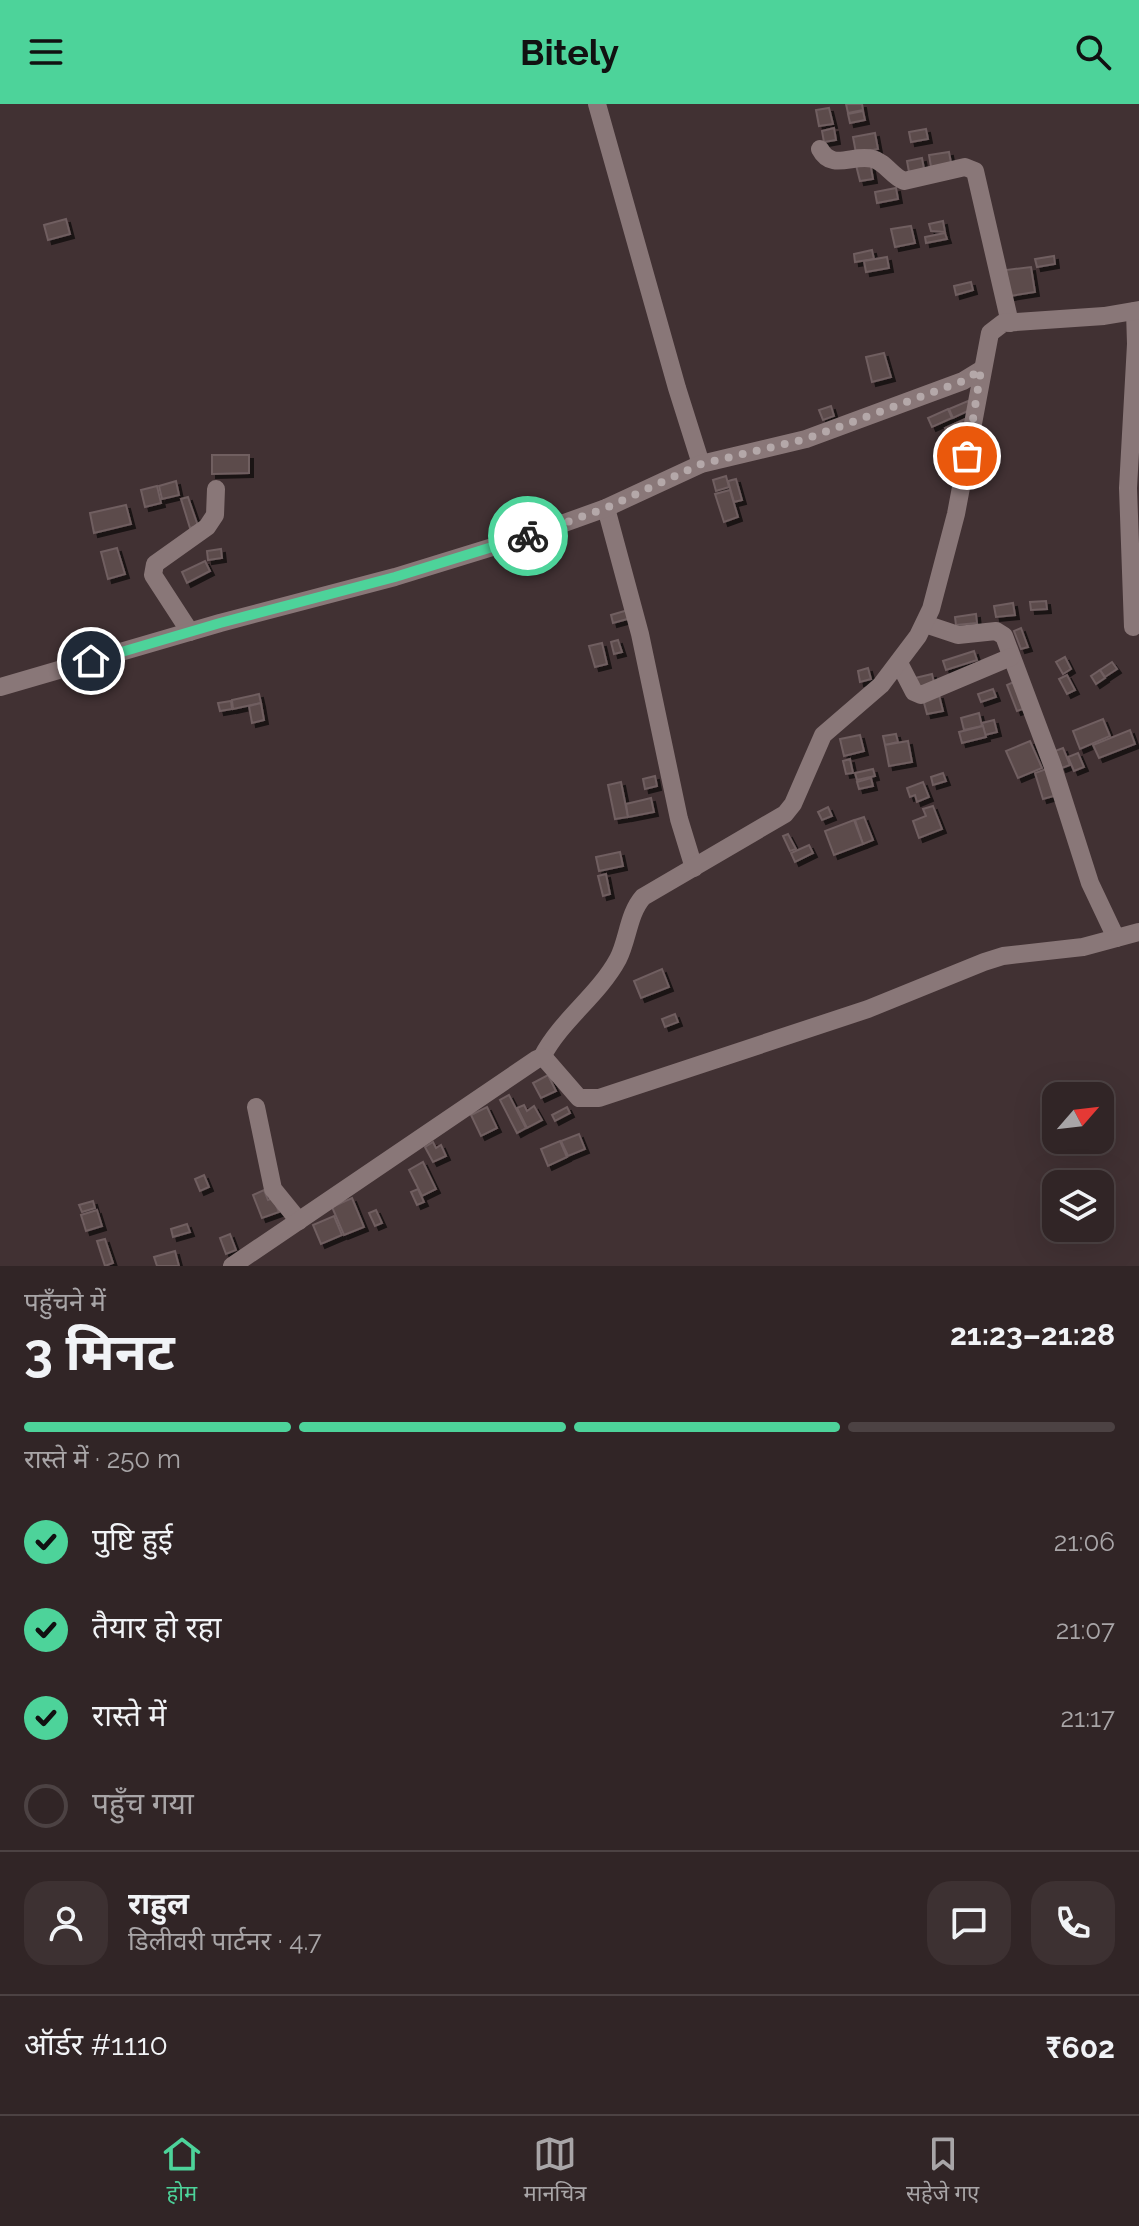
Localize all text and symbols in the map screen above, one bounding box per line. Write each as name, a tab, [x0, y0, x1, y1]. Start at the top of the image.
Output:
icon: menu	[24, 30, 68, 74]
icon: search	[1071, 30, 1115, 74]
text: Bitely	[520, 31, 619, 73]
pin	[933, 422, 1001, 490]
icon: bag	[945, 434, 989, 478]
courier	[488, 496, 568, 576]
icon: bike	[506, 514, 550, 558]
pin	[57, 627, 125, 695]
icon: home	[69, 639, 113, 683]
north arrow	[1042, 1082, 1114, 1154]
map controls	[1042, 1082, 1114, 1242]
button: layers	[1042, 1170, 1114, 1242]
text: पहुँचने में	[24, 1287, 106, 1317]
text: 21:23–21:28	[950, 1317, 1115, 1352]
text: 3 मिनट	[24, 1321, 175, 1382]
text: रास्ते में · 250 m	[24, 1444, 181, 1474]
icon: check	[24, 1520, 68, 1564]
text: पुष्टि हुई	[92, 1522, 173, 1557]
text: 21:06	[1054, 1527, 1115, 1557]
icon: check	[24, 1608, 68, 1652]
text: तैयार हो रहा	[92, 1610, 222, 1645]
text: 21:07	[1056, 1615, 1115, 1645]
icon: check	[24, 1696, 68, 1740]
text: रास्ते में	[92, 1698, 166, 1733]
text: 21:17	[1061, 1703, 1115, 1733]
text: पहुँच गया	[92, 1786, 194, 1821]
button: person	[24, 1881, 108, 1965]
button: chat	[927, 1881, 1011, 1965]
button: phone	[1031, 1881, 1115, 1965]
text: राहुल	[128, 1886, 189, 1921]
text: डिलीवरी पार्टनर · 4.7	[128, 1926, 322, 1956]
text: ऑर्डर #1110	[24, 2027, 168, 2062]
text: ₹602	[1045, 2030, 1115, 2065]
tab: होम	[160, 2132, 204, 2210]
tab: मानचित्र	[524, 2132, 586, 2210]
tab: सहेजे गए	[906, 2132, 979, 2210]

